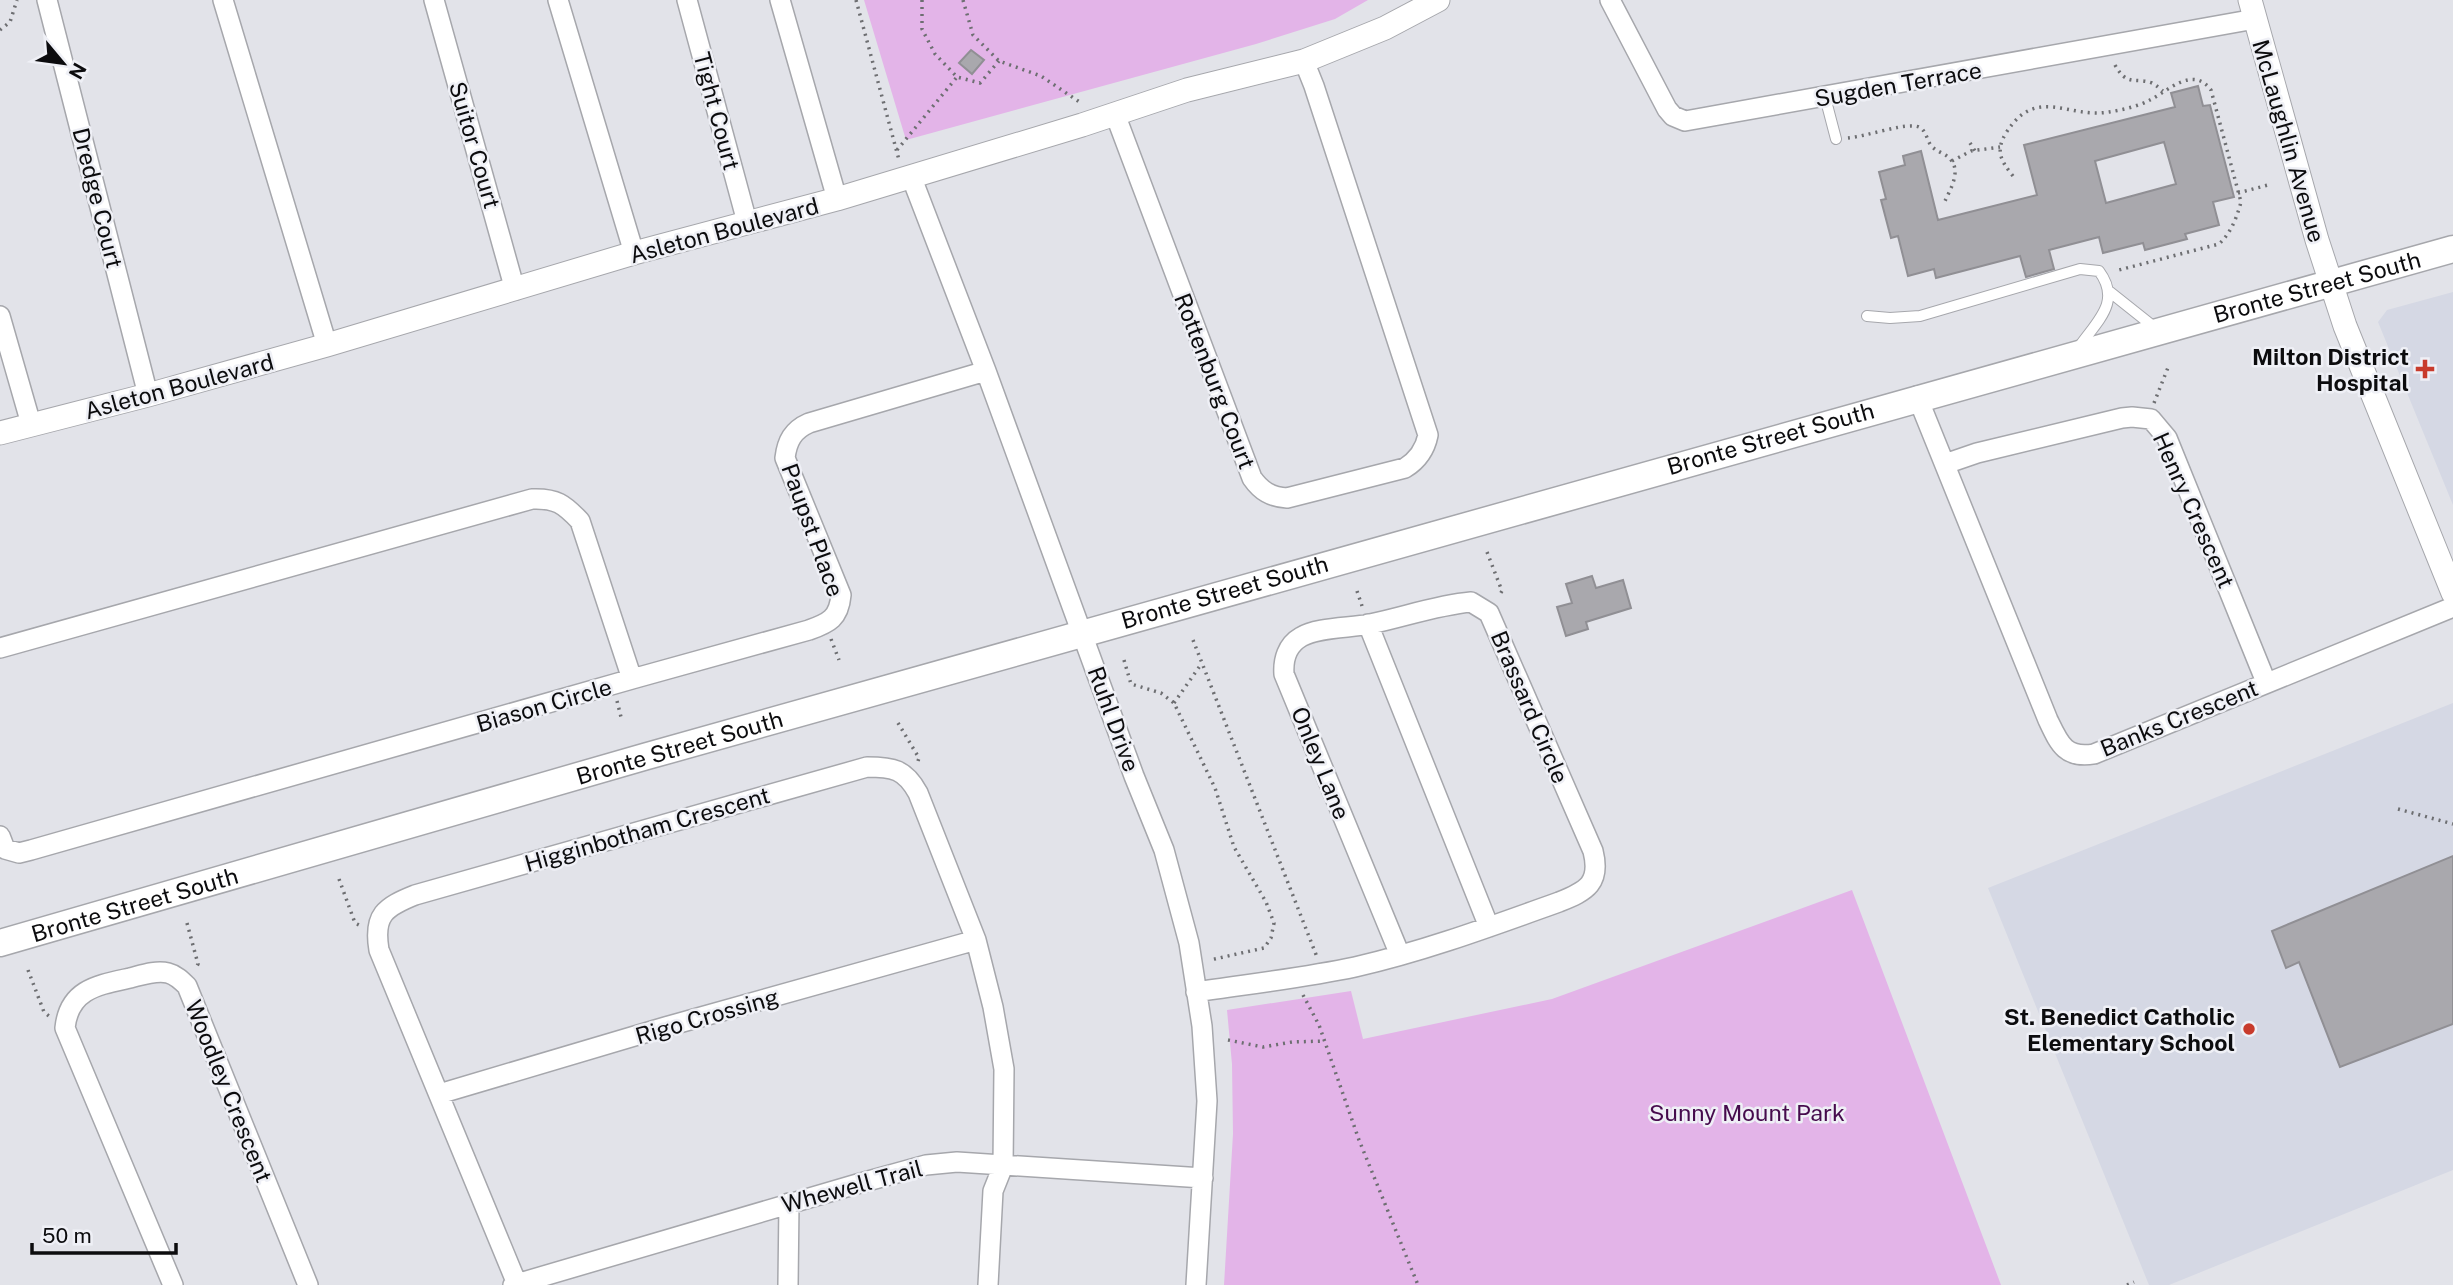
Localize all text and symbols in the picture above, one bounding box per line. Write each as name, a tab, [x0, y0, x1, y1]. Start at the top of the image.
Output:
north arrow	[28, 28, 98, 98]
street label: McLaughlin Avenue	[2247, 37, 2331, 245]
street label: Tight Court	[688, 49, 746, 173]
street label: Sugden Terrace	[1812, 56, 1984, 112]
text: N	[65, 59, 91, 83]
street label: Suitor Court	[444, 78, 506, 212]
street label: Dredge Court	[68, 125, 128, 271]
street label: Asleton Boulevard	[626, 192, 822, 268]
street label: Bronte Street South	[2210, 245, 2423, 328]
street label: Rottenburg Court	[1169, 289, 1261, 473]
place label: Milton District Hospital	[2252, 343, 2409, 396]
street label: Asleton Boulevard	[81, 348, 277, 424]
marker: Milton District Hospital	[2415, 359, 2435, 379]
street label: Bronte Street South	[1664, 396, 1877, 479]
street label: Henry Crescent	[2148, 428, 2240, 592]
street label: Paupst Place	[776, 460, 850, 600]
street label: Bronte Street South	[1118, 549, 1331, 633]
street label: Brassard Circle	[1486, 627, 1574, 787]
street label: Ruhl Drive	[1083, 663, 1145, 775]
street label: Biason Circle	[473, 673, 615, 737]
street label: Banks Crescent	[2096, 674, 2262, 762]
street label: Onley Lane	[1286, 703, 1356, 823]
street label: Bronte Street South	[573, 704, 786, 789]
street label: Higginbotham Crescent	[521, 781, 773, 877]
street label: Bronte Street South	[28, 861, 241, 947]
street label: Rigo Crossing	[632, 983, 782, 1049]
street label: Woodley Crescent	[180, 996, 278, 1186]
place label: St. Benedict Catholic Elementary School	[2004, 1003, 2235, 1056]
marker: St. Benedict Catholic Elementary School	[2241, 1021, 2257, 1037]
park label: Sunny Mount Park	[1649, 1099, 1845, 1126]
street label: Whewell Trail	[778, 1154, 926, 1218]
scale bar	[32, 1212, 175, 1256]
text: 50 m	[42, 1223, 92, 1248]

